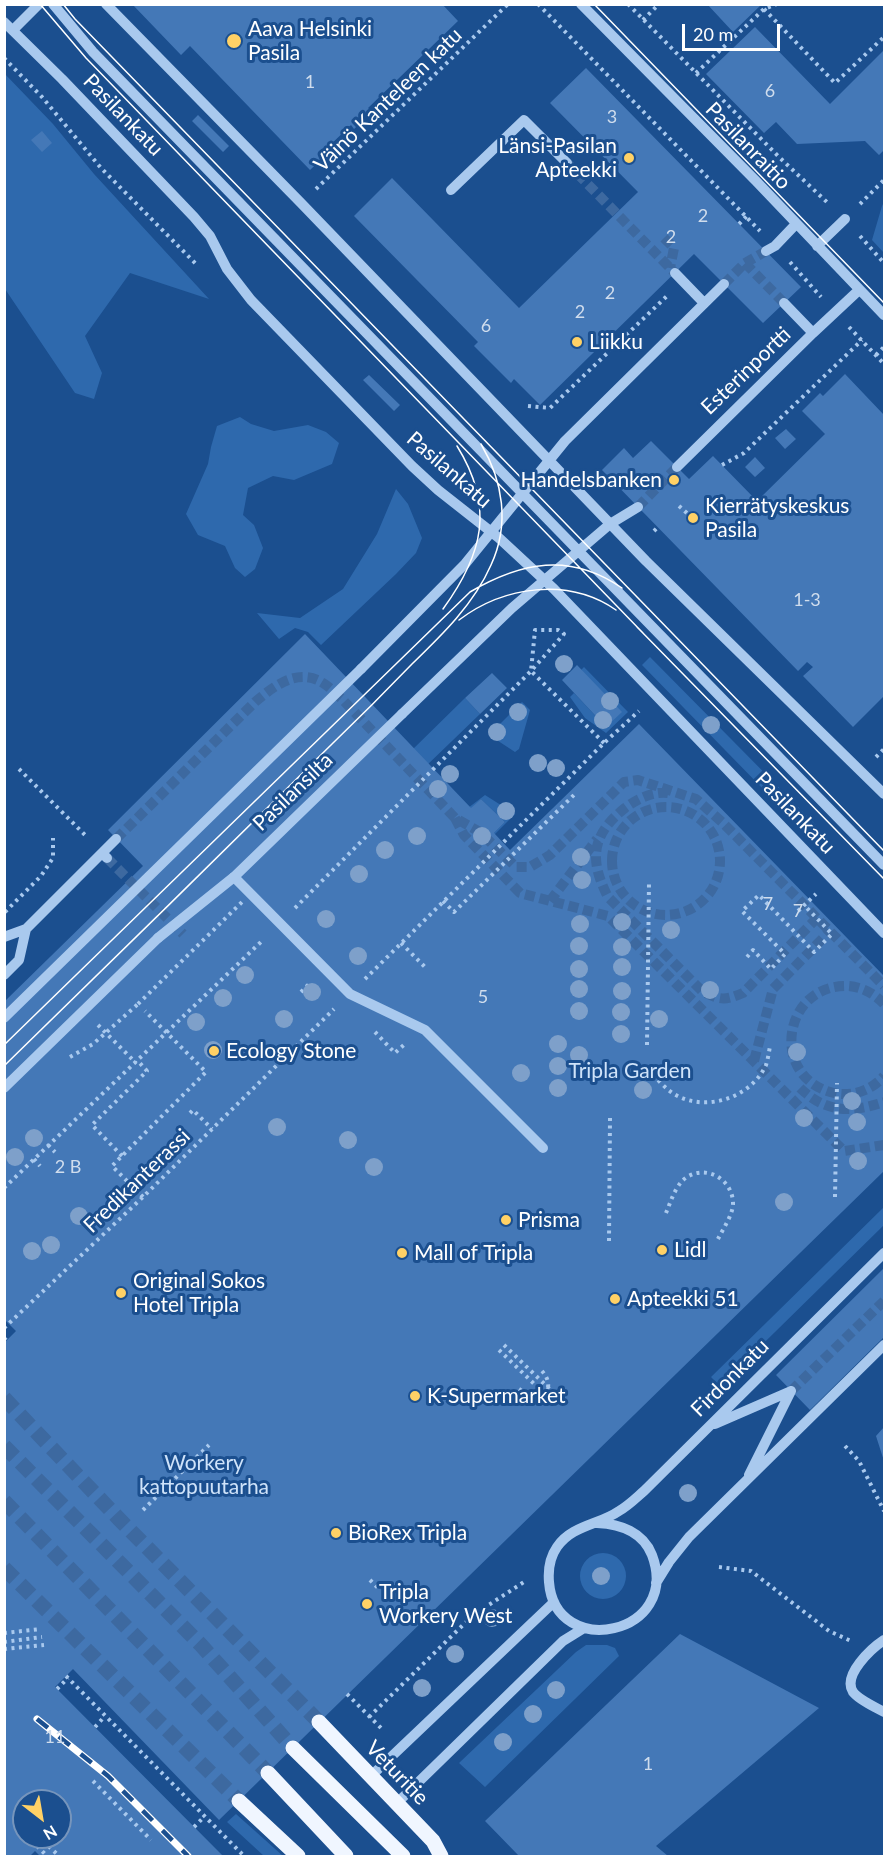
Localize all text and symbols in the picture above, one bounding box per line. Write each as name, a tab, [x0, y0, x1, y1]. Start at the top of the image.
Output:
scale bar	[685, 12, 782, 50]
place label: Aava Helsinki Pasila	[248, 16, 372, 66]
street label: Väinö Kanteleen katu	[309, 23, 467, 177]
text: 20 m	[693, 23, 733, 45]
marker: Aava Helsinki Pasila	[225, 32, 243, 50]
street label: Pasilankatu	[78, 69, 168, 161]
house number: 1	[305, 71, 315, 93]
house number: 6	[765, 80, 775, 102]
street label: Pasilanraitio	[700, 97, 796, 195]
house number: 3	[607, 106, 617, 128]
place label: Länsi-Pasilan Apteekki	[498, 133, 617, 183]
marker: Länsi-Pasilan Apteekki	[622, 151, 636, 165]
house number: 2	[698, 205, 708, 227]
house number: 2	[666, 226, 676, 248]
house number: 2	[605, 282, 615, 304]
house number: 2	[575, 301, 585, 323]
house number: 6	[481, 315, 491, 337]
street label: Esterinportti	[696, 322, 796, 420]
place label: Liikku	[589, 329, 643, 355]
marker: Liikku	[570, 335, 584, 349]
street label: Pasilankatu	[401, 426, 497, 514]
place label: Handelsbanken	[520, 467, 662, 493]
marker: Handelsbanken	[667, 473, 681, 487]
place label: Kierrätyskeskus Pasila	[705, 493, 849, 543]
marker: Kierrätyskeskus Pasila	[686, 511, 700, 525]
house number: 1-3	[793, 589, 821, 611]
street label: Pasilansilta	[248, 748, 338, 836]
street label: Pasilankatu	[750, 767, 840, 859]
house number: 7	[763, 893, 773, 915]
house number: 7	[793, 900, 803, 922]
house number: 5	[478, 986, 488, 1008]
place label: Ecology Stone	[226, 1038, 356, 1064]
marker: Ecology Stone	[207, 1044, 221, 1058]
park label: Tripla Garden	[569, 1058, 691, 1084]
street label: Fredikanterassi	[78, 1124, 196, 1238]
house number: 2 B	[55, 1156, 81, 1178]
place label: Prisma	[518, 1207, 580, 1233]
marker: Prisma	[499, 1213, 513, 1227]
place label: Lidl	[674, 1237, 707, 1263]
place label: Mall of Tripla	[414, 1240, 533, 1266]
marker: Lidl	[655, 1243, 669, 1257]
marker: Mall of Tripla	[395, 1246, 409, 1260]
place label: Original Sokos Hotel Tripla	[133, 1268, 265, 1318]
marker: Original Sokos Hotel Tripla	[114, 1286, 128, 1300]
place label: Apteekki 51	[627, 1286, 739, 1312]
marker: Apteekki 51	[608, 1292, 622, 1306]
street label: Firdonkatu	[686, 1334, 774, 1422]
place label: K-Supermarket	[427, 1383, 565, 1409]
marker: K-Supermarket	[408, 1389, 422, 1403]
park label: Workery kattopuutarha	[139, 1450, 269, 1500]
place label: BioRex Tripla	[348, 1520, 467, 1546]
marker: BioRex Tripla	[329, 1526, 343, 1540]
place label: Tripla Workery West	[379, 1579, 512, 1629]
marker: Tripla Workery West	[360, 1597, 374, 1611]
house number: 11	[45, 1726, 65, 1748]
street label: Veturitie	[360, 1736, 434, 1810]
house number: 1	[643, 1753, 653, 1775]
north arrow	[12, 1789, 72, 1849]
text: N	[40, 1822, 61, 1844]

